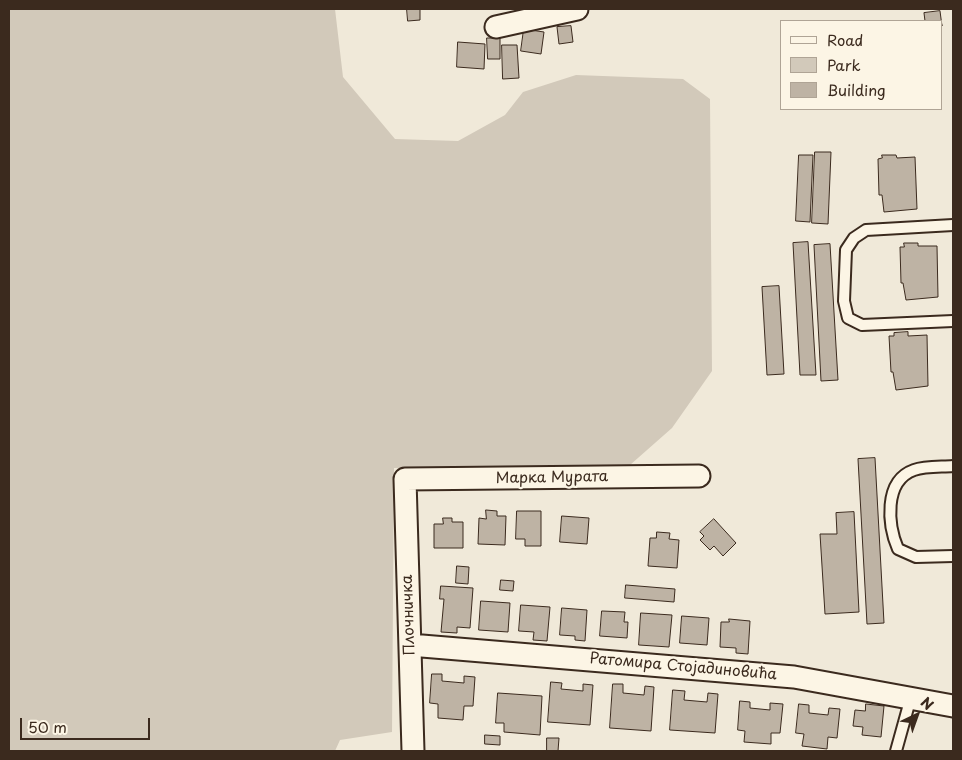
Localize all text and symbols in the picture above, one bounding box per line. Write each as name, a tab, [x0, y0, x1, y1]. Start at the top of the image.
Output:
legend	[780, 20, 942, 110]
text: Road	[827, 28, 863, 51]
text: Park	[827, 53, 861, 76]
text: Building	[827, 78, 886, 101]
street label: Марка Мурата	[496, 468, 608, 488]
street label: Плочничка	[399, 574, 419, 656]
street label: Ратомира Стојадиновића	[589, 650, 777, 684]
north arrow	[892, 690, 942, 740]
text: N	[916, 692, 939, 715]
scale bar	[22, 708, 152, 740]
text: 50 m	[28, 715, 67, 738]

